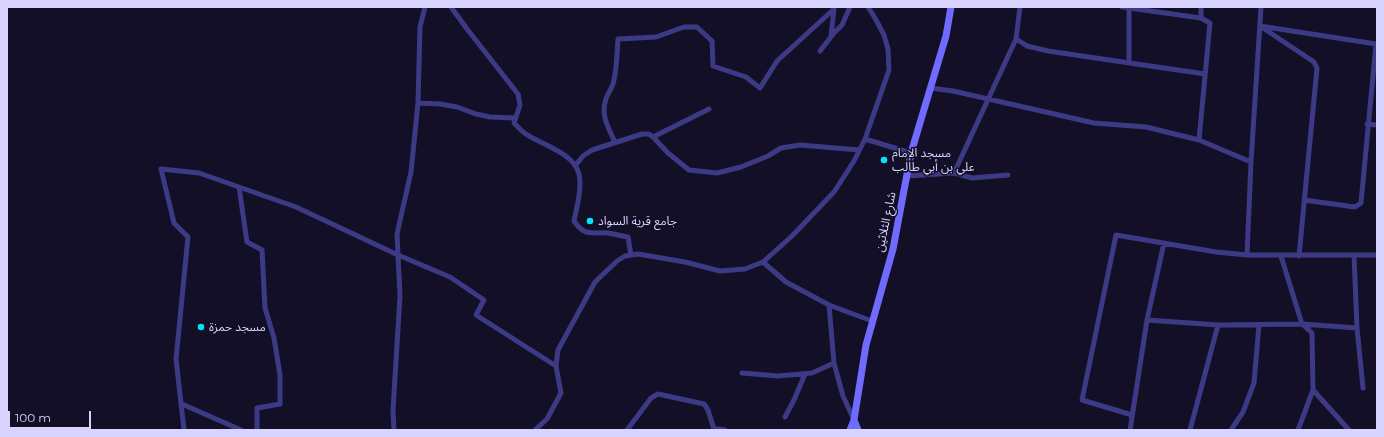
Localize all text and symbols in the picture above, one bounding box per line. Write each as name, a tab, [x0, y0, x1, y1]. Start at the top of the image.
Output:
place label: مسجد الإمام علي بن أبي طالب	[892, 146, 975, 174]
marker: مسجد الإمام علي بن أبي طالب	[879, 155, 889, 165]
street label: شارع الثلاثين	[873, 191, 899, 253]
place label: جامع قرية السواد	[598, 214, 677, 228]
marker: جامع قرية السواد	[585, 216, 595, 226]
place label: مسجد حمزة	[209, 320, 266, 334]
marker: مسجد حمزة	[196, 322, 206, 332]
scale bar	[10, 403, 93, 429]
text: 100 m	[15, 410, 51, 425]

